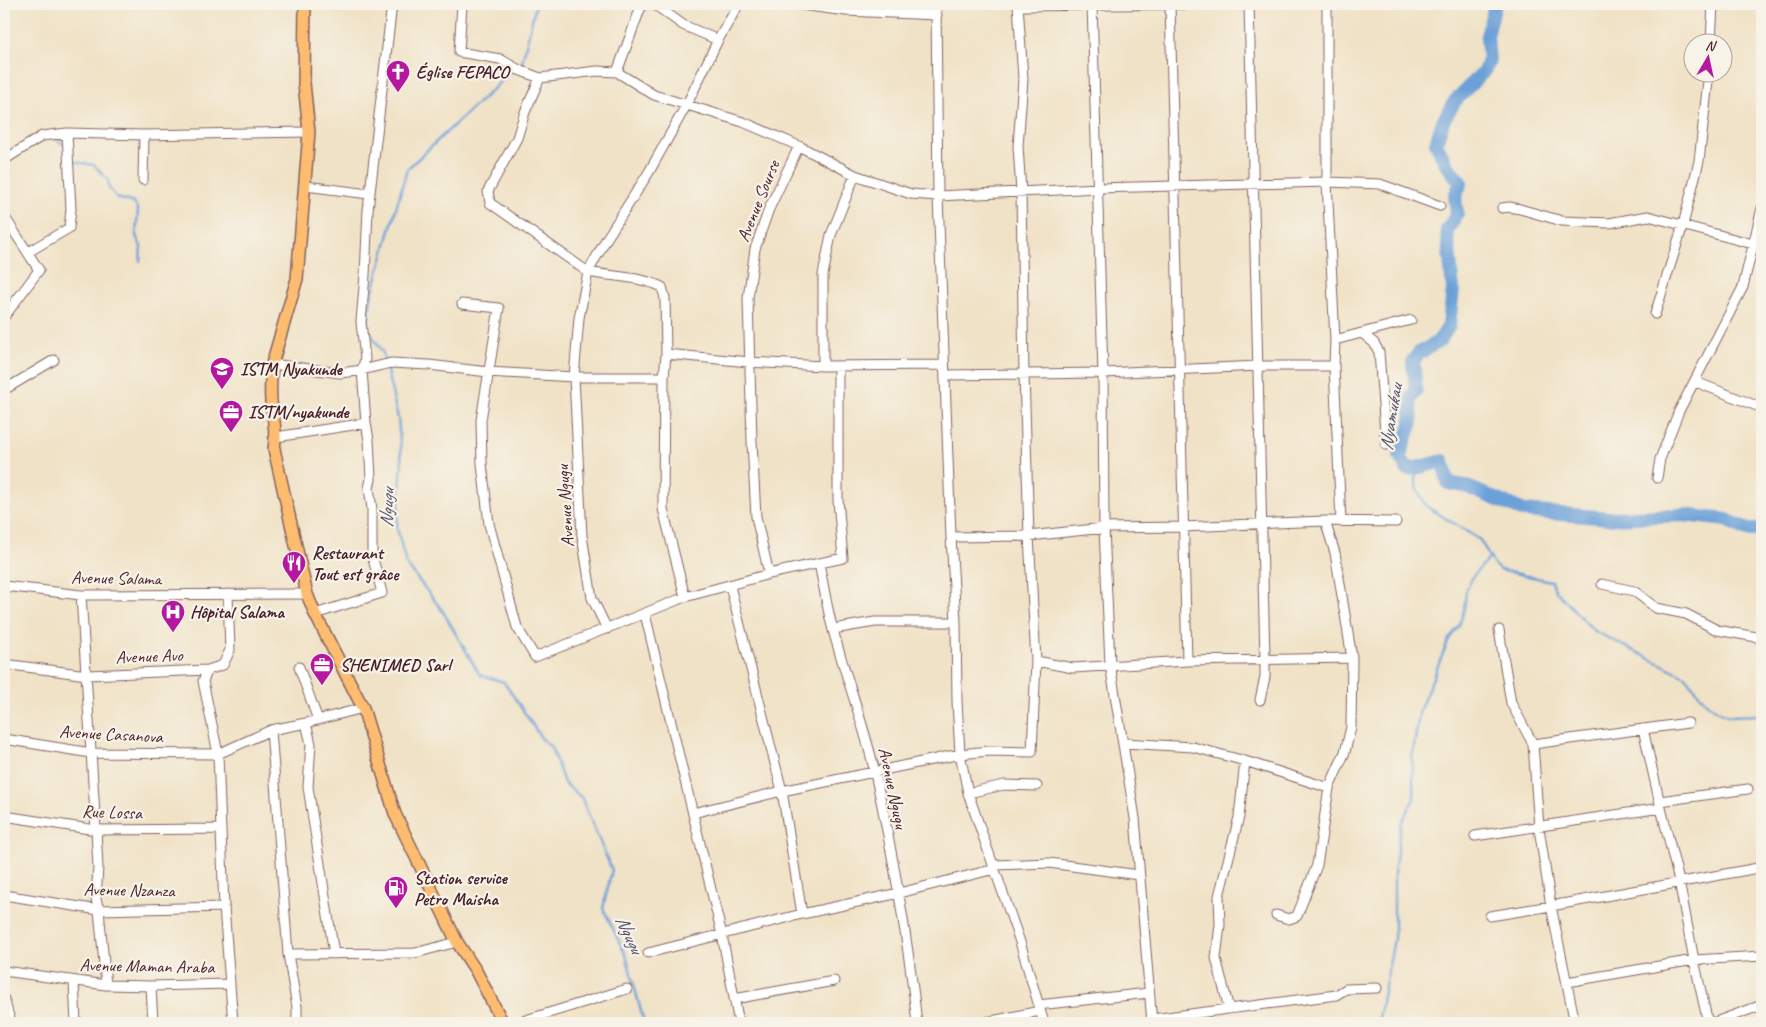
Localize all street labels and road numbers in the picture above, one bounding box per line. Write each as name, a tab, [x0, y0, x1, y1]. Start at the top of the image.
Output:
street label: Avenue Sourse	[732, 156, 785, 245]
street label: Avenue Ngugu	[551, 463, 579, 548]
street label: Avenue Salama	[71, 566, 163, 590]
street label: Avenue Avo	[115, 644, 185, 668]
street label: Avenue Casanova	[59, 720, 164, 748]
street label: Avenue Ngugu	[874, 745, 913, 832]
street label: Rue Lossa	[82, 800, 144, 824]
street label: Avenue Nzanza	[83, 878, 176, 902]
street label: Avenue Maman Araba	[79, 954, 216, 978]

